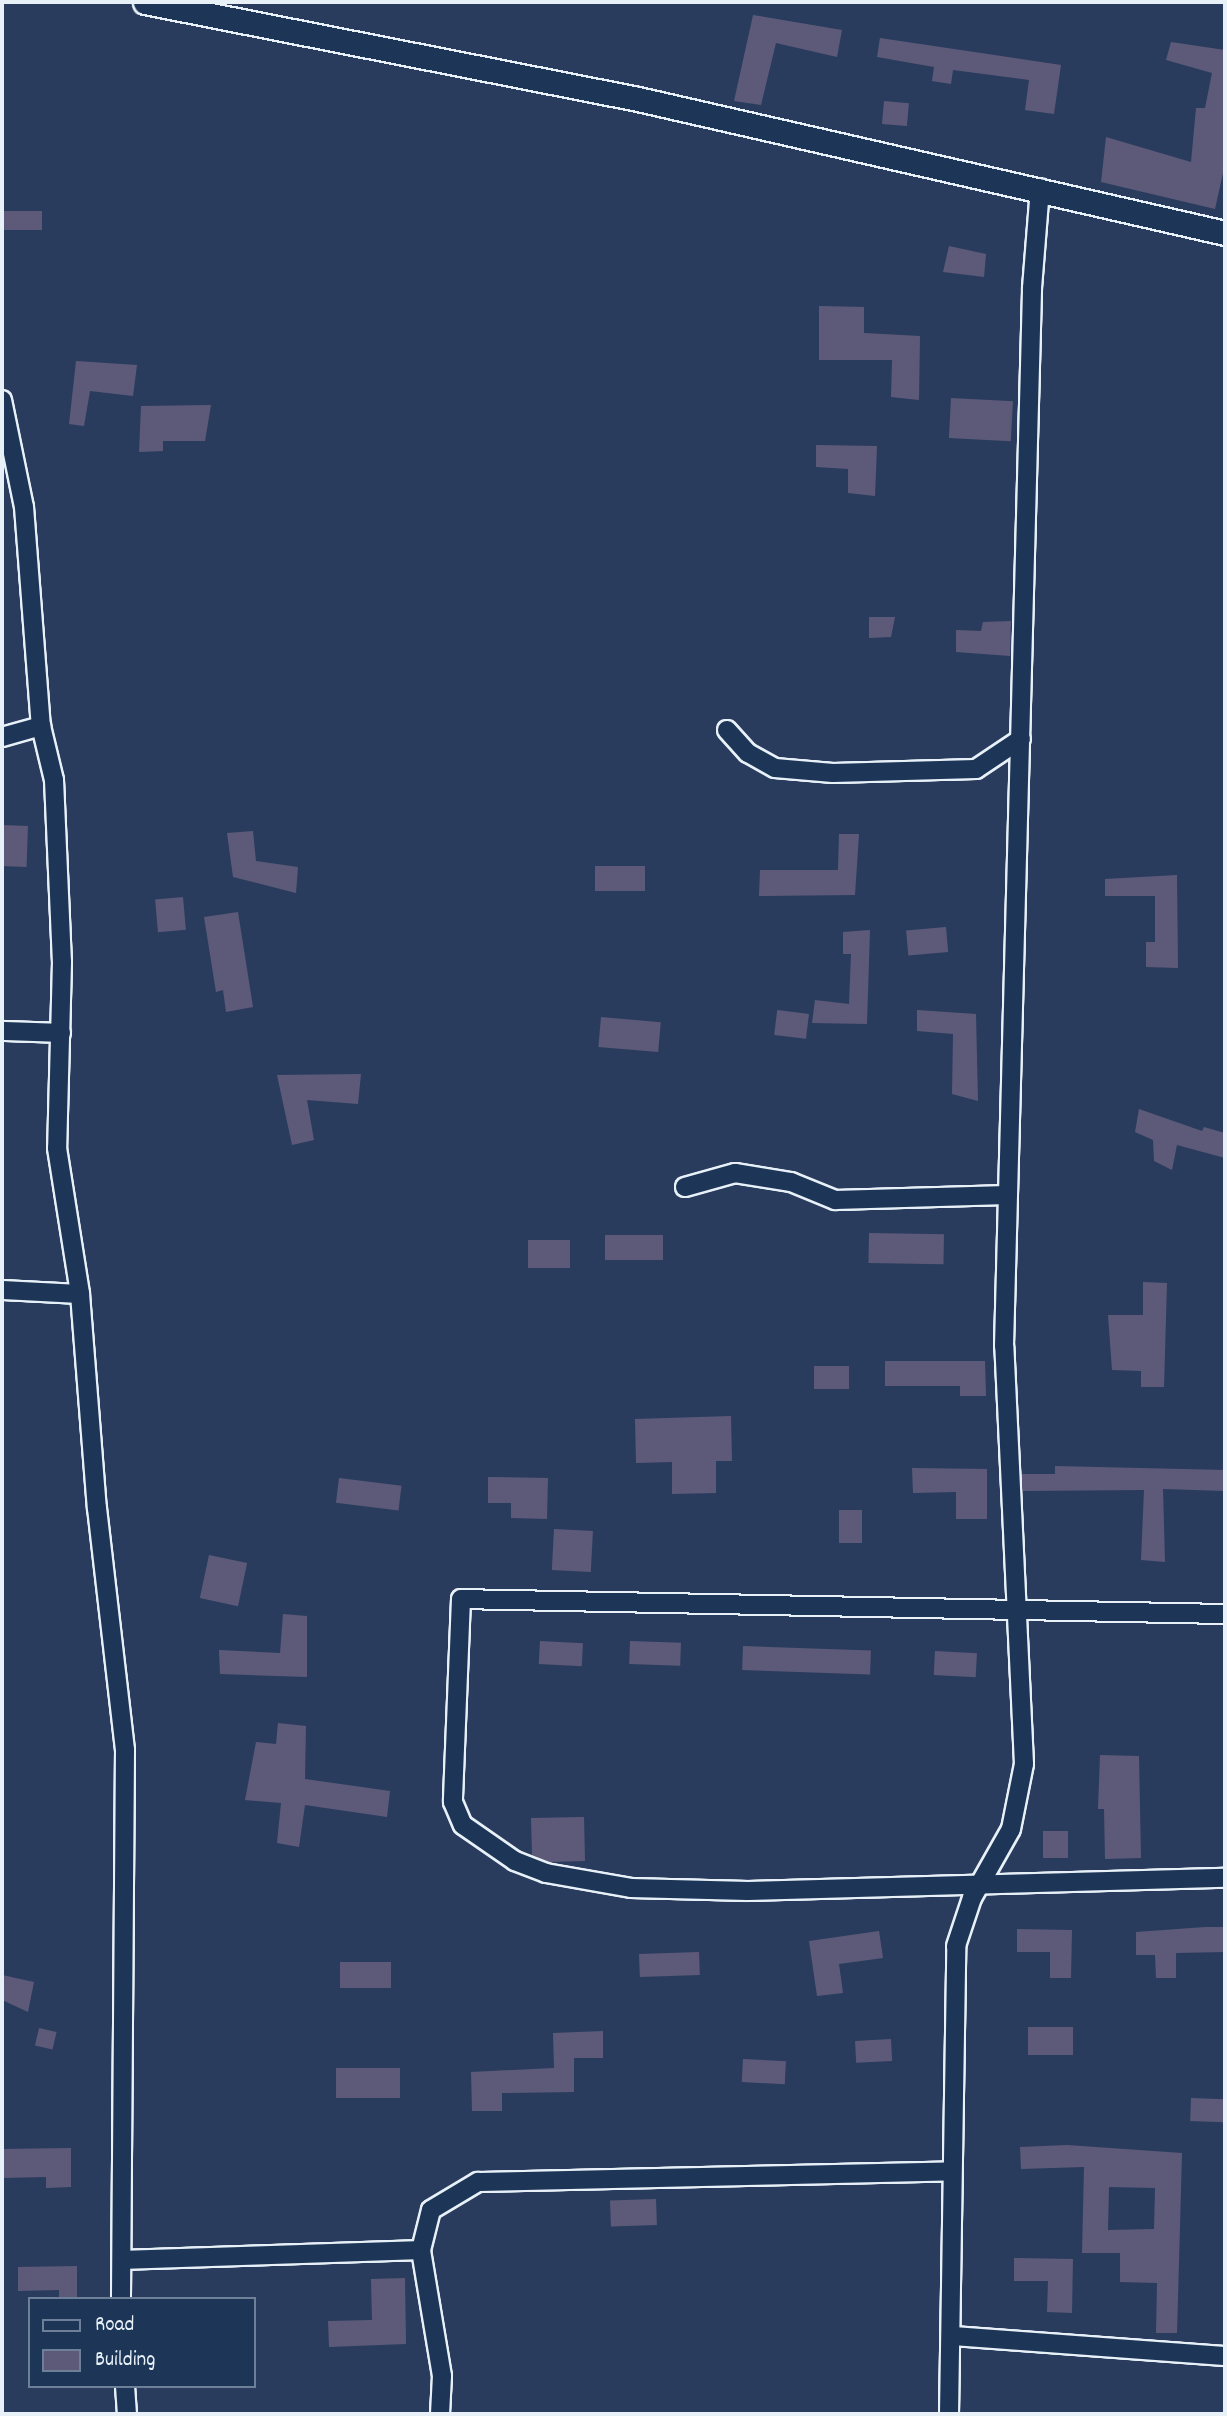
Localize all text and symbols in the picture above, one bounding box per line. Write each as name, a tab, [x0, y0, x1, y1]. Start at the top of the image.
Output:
legend	[28, 2297, 256, 2388]
text: Road	[95, 2311, 134, 2341]
text: Building	[95, 2346, 155, 2376]

